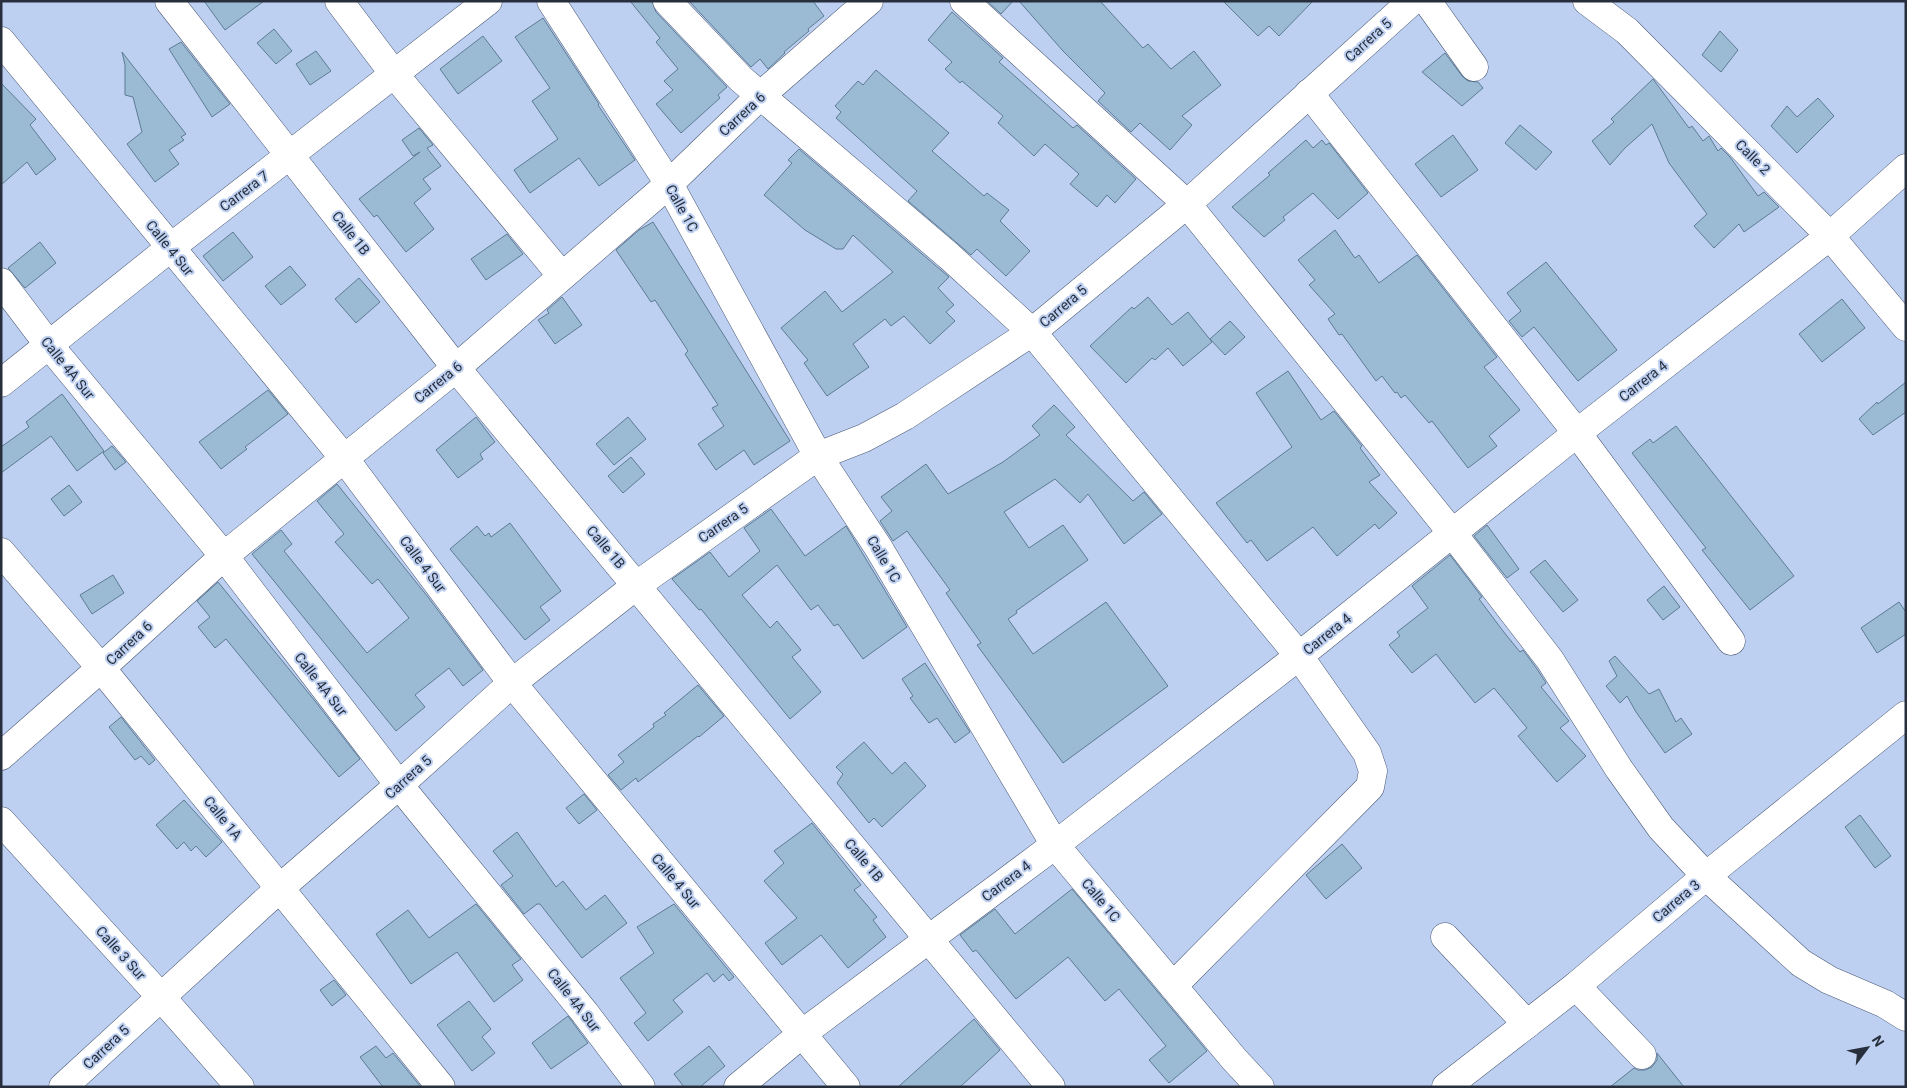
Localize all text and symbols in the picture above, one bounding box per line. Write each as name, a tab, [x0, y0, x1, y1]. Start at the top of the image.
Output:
street label: Carrera 5	[1341, 15, 1395, 65]
street label: Carrera 6	[716, 89, 768, 139]
street label: Calle 2	[1732, 136, 1774, 178]
street label: Carrera 7	[216, 167, 272, 215]
street label: Calle 1C	[663, 182, 701, 234]
street label: Calle 1B	[329, 208, 373, 258]
street label: Calle 4 Sur	[143, 217, 197, 279]
street label: Carrera 5	[1036, 281, 1090, 330]
street label: Calle 4A Sur	[38, 334, 98, 403]
street label: Carrera 4	[1616, 357, 1670, 405]
street label: Carrera 6	[411, 358, 465, 406]
street label: Carrera 5	[695, 500, 751, 546]
street label: Calle 1B	[583, 522, 629, 572]
street label: Calle 4 Sur	[397, 533, 450, 596]
street label: Calle 1C	[864, 533, 904, 585]
street label: Carrera 4	[1300, 610, 1354, 658]
street label: Carrera 6	[103, 618, 155, 668]
street label: Calle 4A Sur	[291, 649, 351, 719]
street label: Carrera 5	[381, 752, 435, 802]
street label: Calle 1A	[201, 793, 245, 843]
street label: Calle 1B	[841, 835, 887, 885]
street label: Calle 4 Sur	[648, 850, 704, 912]
street label: Carrera 4	[978, 857, 1034, 905]
street label: Calle 1C	[1078, 875, 1124, 925]
street label: Carrera 3	[1649, 877, 1703, 925]
street label: Calle 3 Sur	[93, 923, 149, 983]
street label: Calle 4A Sur	[544, 965, 604, 1035]
street label: Carrera 5	[80, 1022, 132, 1072]
north arrow	[1842, 1023, 1892, 1073]
text: N	[1869, 1033, 1887, 1050]

